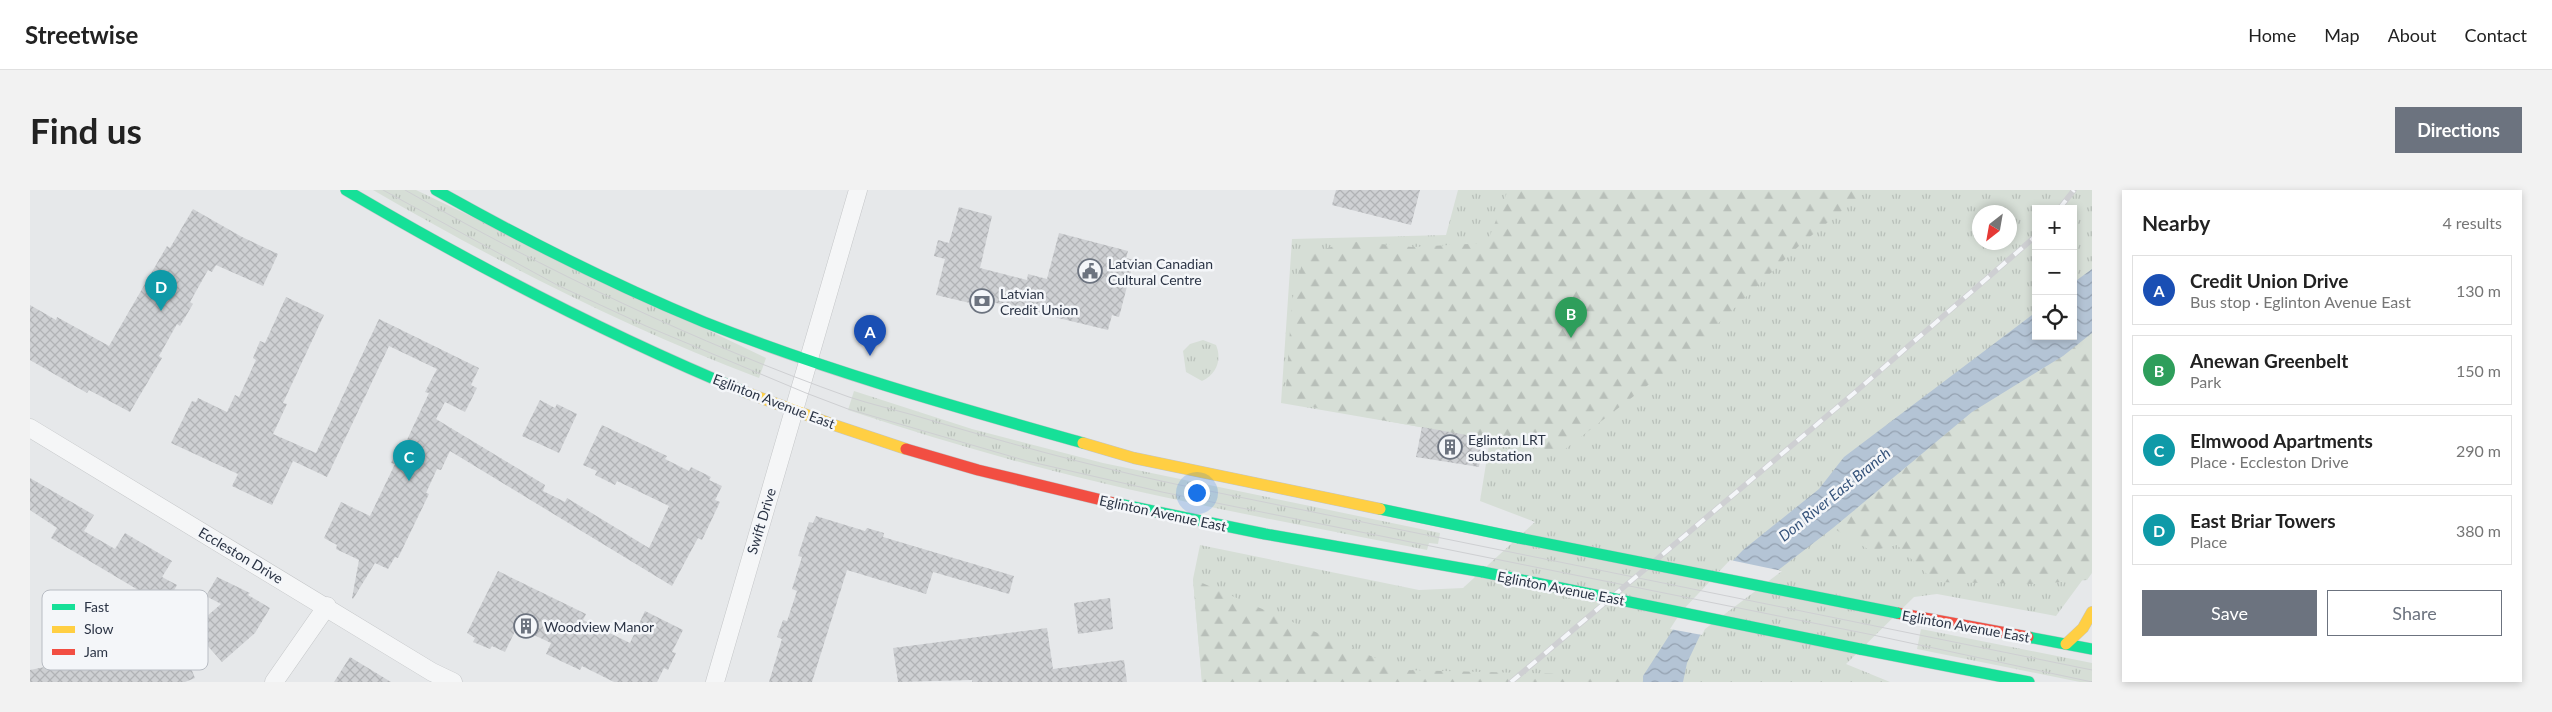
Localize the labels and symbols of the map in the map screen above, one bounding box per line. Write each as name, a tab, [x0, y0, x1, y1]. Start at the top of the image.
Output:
north arrow	[1972, 205, 2017, 250]
place label: Latvian Canadian Cultural Centre	[1108, 255, 1213, 288]
public building icon: Latvian Canadian Cultural Centre	[1077, 258, 1103, 284]
pin: D	[145, 270, 177, 311]
place label: Latvian Credit Union	[1000, 285, 1078, 318]
bank icon: Latvian Credit Union	[969, 288, 995, 314]
pin: B	[1555, 297, 1587, 338]
pin: A	[854, 315, 886, 356]
street label: Eglinton Avenue East	[711, 370, 837, 432]
place label: Eglinton LRT substation	[1468, 431, 1546, 464]
building icon: Eglinton LRT substation	[1437, 434, 1463, 460]
pin: C	[393, 440, 425, 481]
water label: Don River East Branch	[1774, 443, 1894, 545]
your location	[1184, 480, 1210, 506]
street label: Swift Drive	[743, 486, 779, 556]
street label: Eglinton Avenue East	[1098, 491, 1228, 535]
street label: Eccleston Drive	[196, 523, 286, 587]
street label: Eglinton Avenue East	[1496, 567, 1626, 609]
legend	[42, 590, 208, 670]
text: Fast	[84, 598, 109, 615]
street label: Eglinton Avenue East	[1901, 606, 2031, 646]
building icon: Woodview Manor	[513, 613, 539, 639]
place label: Woodview Manor	[544, 618, 654, 635]
text: Slow	[84, 620, 114, 637]
text: Jam	[84, 643, 108, 660]

